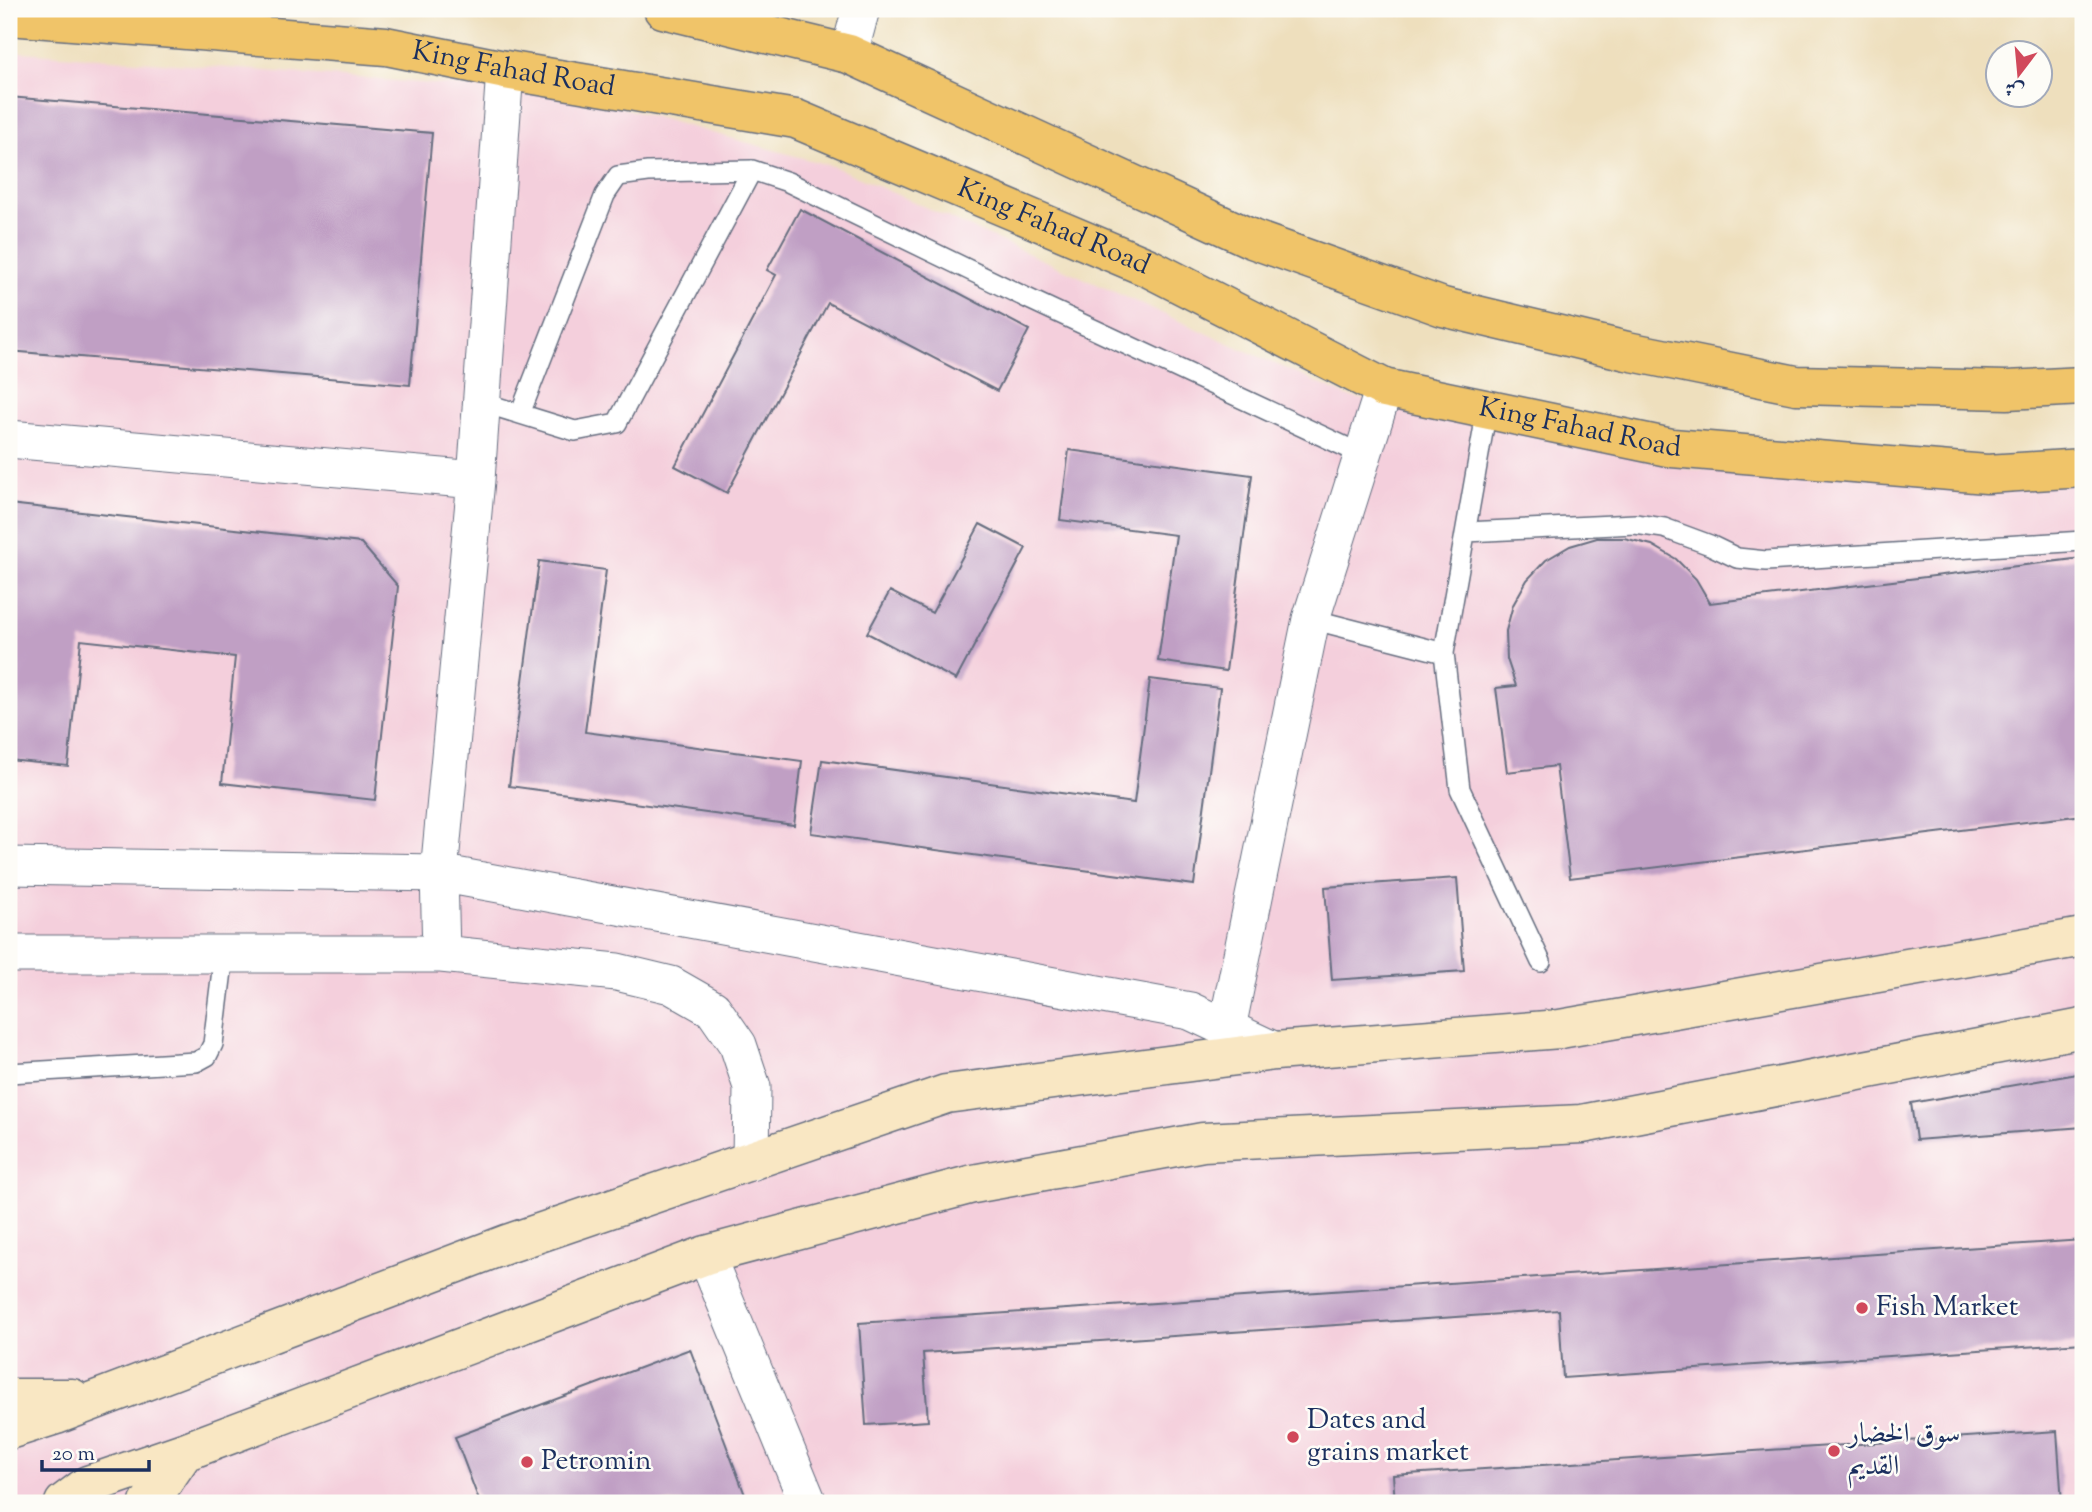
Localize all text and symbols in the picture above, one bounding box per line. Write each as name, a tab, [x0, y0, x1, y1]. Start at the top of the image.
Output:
street label: King Fahad Road	[408, 32, 618, 108]
north arrow	[1983, 38, 2054, 108]
text: ش	[2002, 72, 2028, 104]
street label: King Fahad Road	[951, 169, 1156, 286]
street label: King Fahad Road	[1475, 388, 1683, 469]
place label: Fish Market	[1876, 1288, 2019, 1328]
marker: Fish Market	[1854, 1300, 1870, 1316]
place label: Dates and grains market	[1307, 1401, 1469, 1473]
place label: سوق الخضار القديم	[1845, 1415, 1960, 1489]
scale bar	[42, 1428, 149, 1472]
marker: Dates and grains market	[1285, 1429, 1301, 1445]
text: 20 m	[52, 1440, 95, 1470]
place label: Petromin	[541, 1442, 652, 1482]
marker: سوق الخضار القديم	[1826, 1443, 1842, 1459]
marker: Petromin	[519, 1454, 535, 1470]

